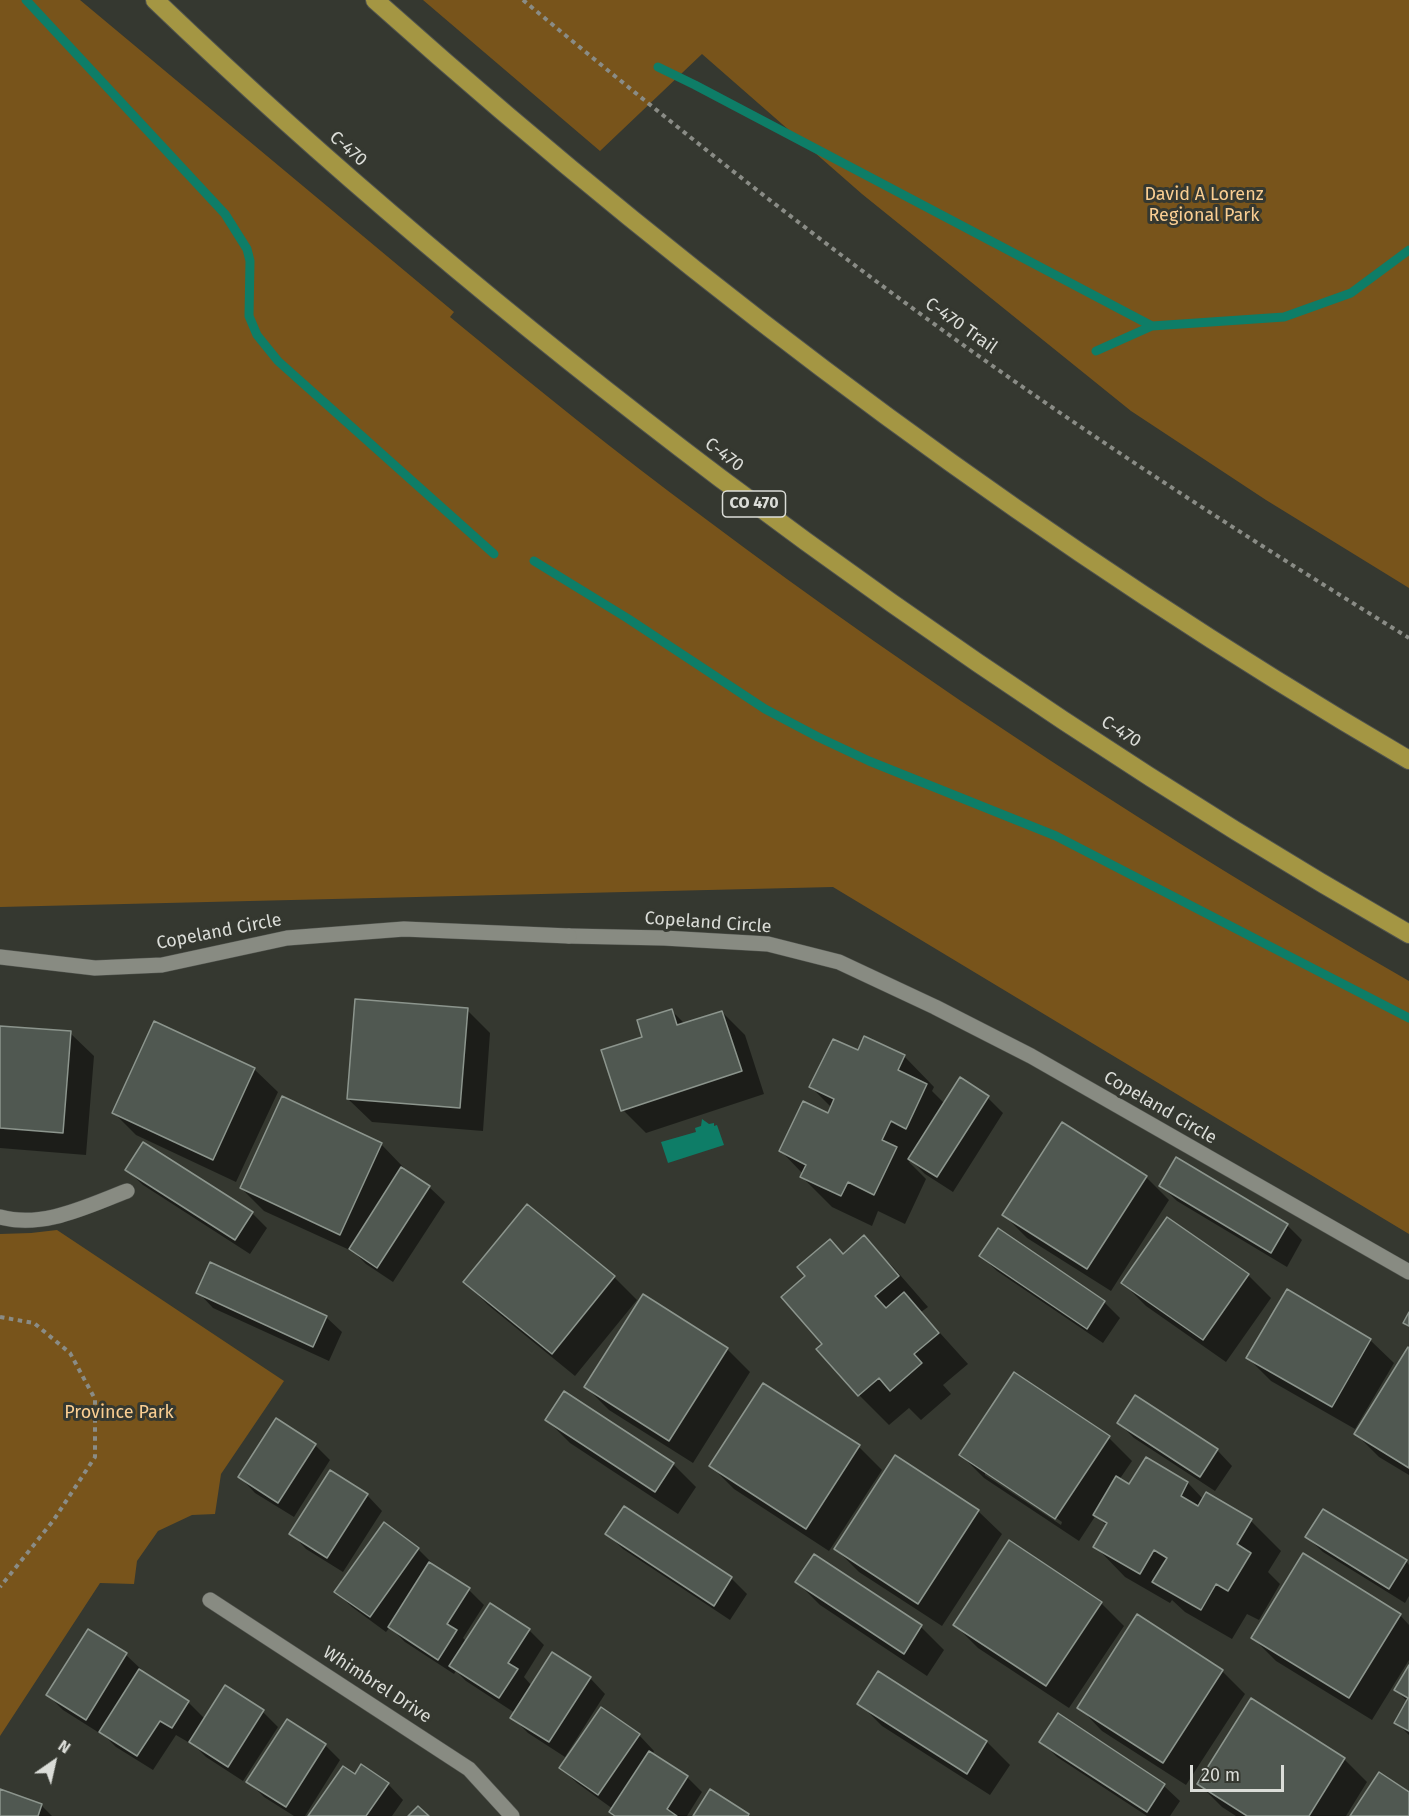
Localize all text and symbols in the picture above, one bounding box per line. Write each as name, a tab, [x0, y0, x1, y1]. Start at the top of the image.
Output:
street label: C-470	[325, 127, 371, 171]
park label: David A Lorenz Regional Park	[1144, 184, 1264, 226]
street label: C-470 Trail	[921, 293, 1001, 359]
street label: C-470	[700, 433, 748, 477]
road number: CO 470	[722, 491, 786, 517]
street label: C-470	[1097, 711, 1145, 753]
street label: Copeland Circle	[644, 908, 772, 938]
street label: Copeland Circle	[155, 909, 283, 955]
street label: Copeland Circle	[1100, 1067, 1220, 1149]
park label: Province Park	[64, 1402, 174, 1424]
street label: Whimbrel Drive	[319, 1642, 435, 1728]
north arrow	[24, 1732, 84, 1792]
text: N	[55, 1736, 74, 1758]
scale bar	[1193, 1753, 1288, 1791]
text: 20 m	[1201, 1764, 1240, 1786]

